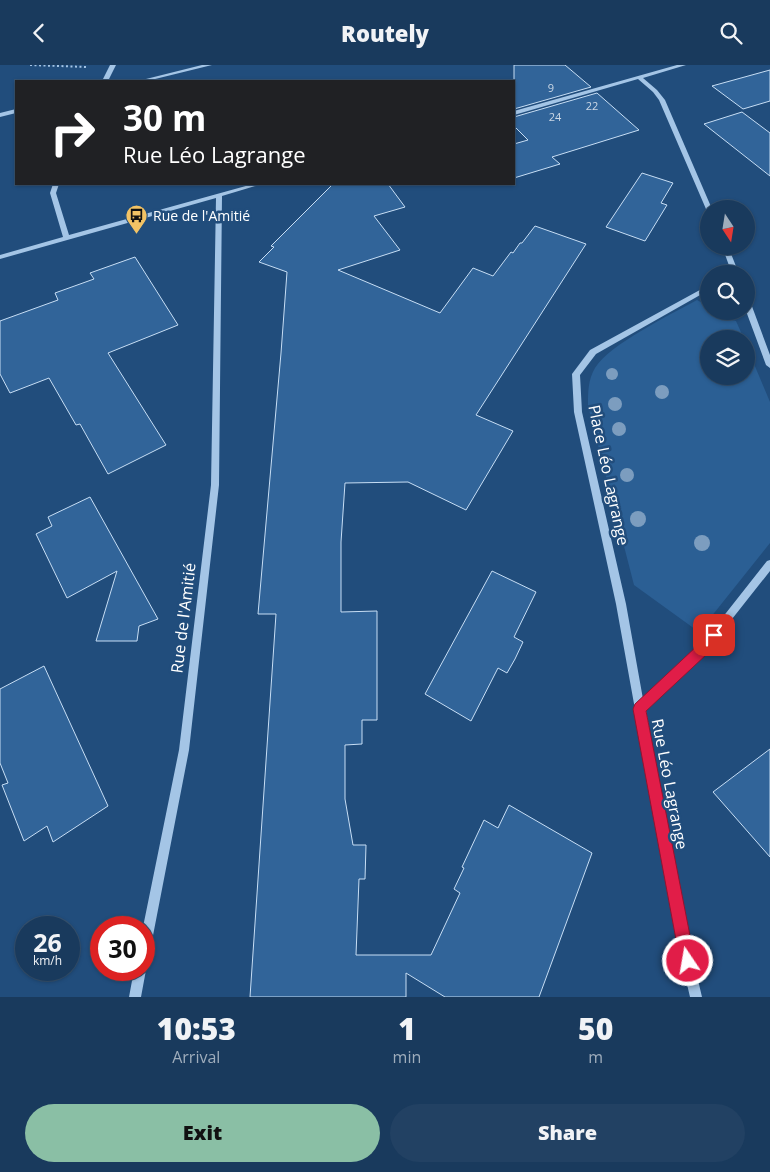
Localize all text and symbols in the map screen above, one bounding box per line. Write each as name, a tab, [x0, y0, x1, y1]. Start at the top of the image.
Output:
text: Routely	[341, 18, 429, 48]
icon: back	[25, 19, 53, 47]
icon: search	[717, 19, 745, 47]
house number: 9	[548, 80, 554, 95]
text: 30 m	[123, 94, 206, 141]
house number: 22	[586, 98, 598, 113]
icon: right	[40, 100, 105, 165]
house number: 24	[549, 109, 562, 124]
text: Rue Léo Lagrange	[123, 139, 306, 169]
north arrow	[700, 200, 755, 255]
map controls	[700, 200, 755, 385]
bus stop icon: Rue de l'Amitié	[125, 203, 149, 234]
place label: Rue de l'Amitié	[153, 206, 250, 225]
button: search	[700, 265, 755, 320]
button: layers	[700, 330, 755, 385]
street label: Place Léo Lagrange	[583, 403, 635, 547]
street label: Rue de l'Amitié	[165, 562, 201, 674]
pin	[693, 614, 735, 656]
icon: arrive	[700, 621, 728, 649]
street label: Rue Léo Lagrange	[647, 717, 693, 851]
speed limit sign: 30	[90, 916, 155, 981]
text: 26	[33, 925, 62, 959]
position arrow	[661, 934, 713, 986]
text: km/h	[33, 952, 62, 969]
text: 10:53	[157, 1008, 236, 1049]
text: 1	[398, 1008, 416, 1049]
text: 50	[578, 1008, 613, 1049]
text: Arrival	[172, 1046, 220, 1068]
text: min	[393, 1046, 421, 1068]
text: m	[588, 1046, 603, 1068]
button: Exit	[25, 1104, 380, 1162]
button: Share	[390, 1104, 745, 1162]

